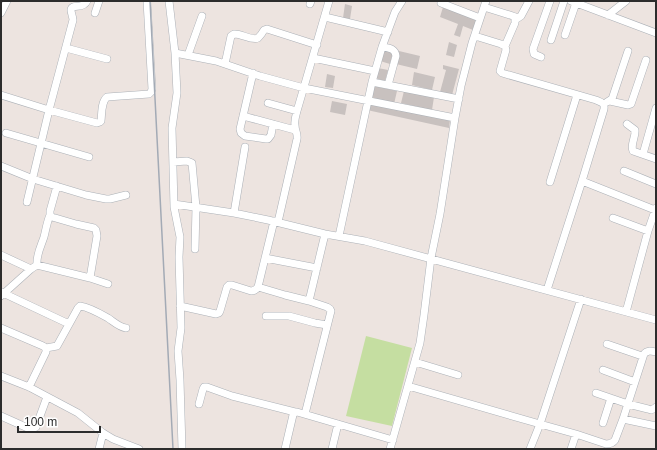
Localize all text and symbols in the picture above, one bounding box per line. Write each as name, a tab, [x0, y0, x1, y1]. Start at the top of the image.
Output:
scale bar	[18, 408, 100, 434]
text: 100 m	[24, 415, 57, 429]

